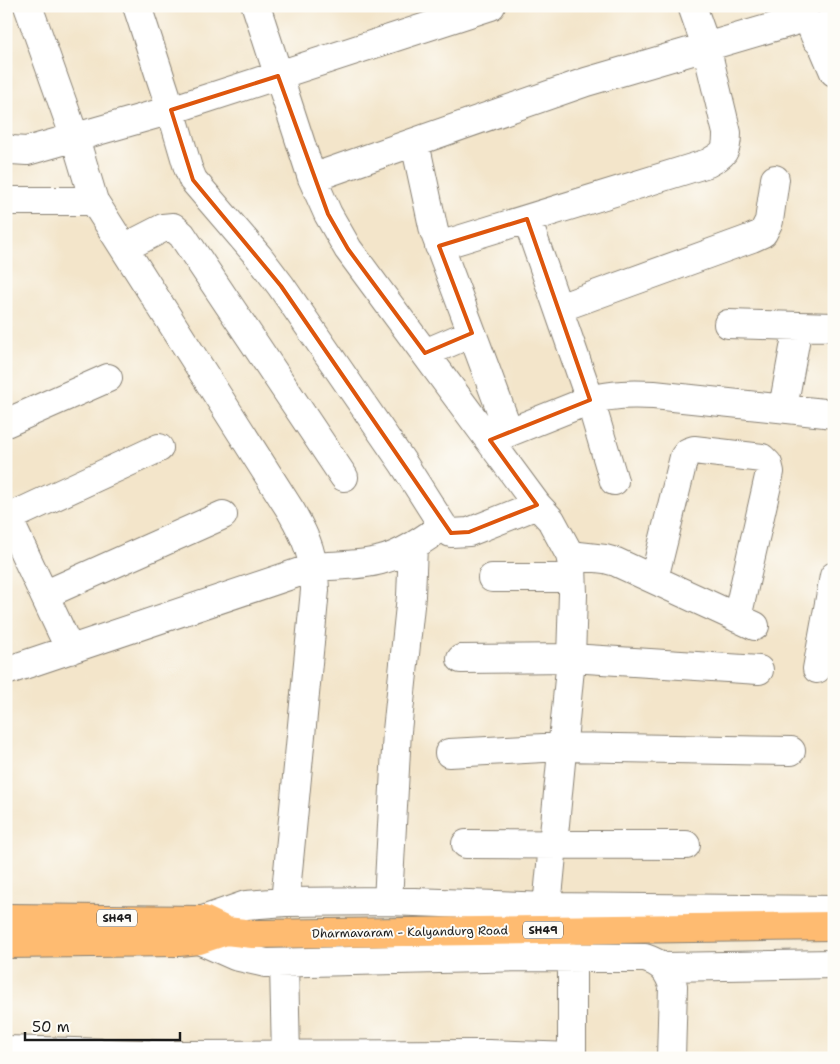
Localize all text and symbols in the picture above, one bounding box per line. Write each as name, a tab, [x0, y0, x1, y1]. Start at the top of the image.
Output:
road number: SH49	[97, 910, 137, 926]
street label: Dharmavaram - Kalyandurg Road	[312, 922, 509, 942]
road number: SH49	[523, 922, 563, 938]
scale bar	[25, 1009, 180, 1041]
text: 50 m	[32, 1017, 70, 1037]

